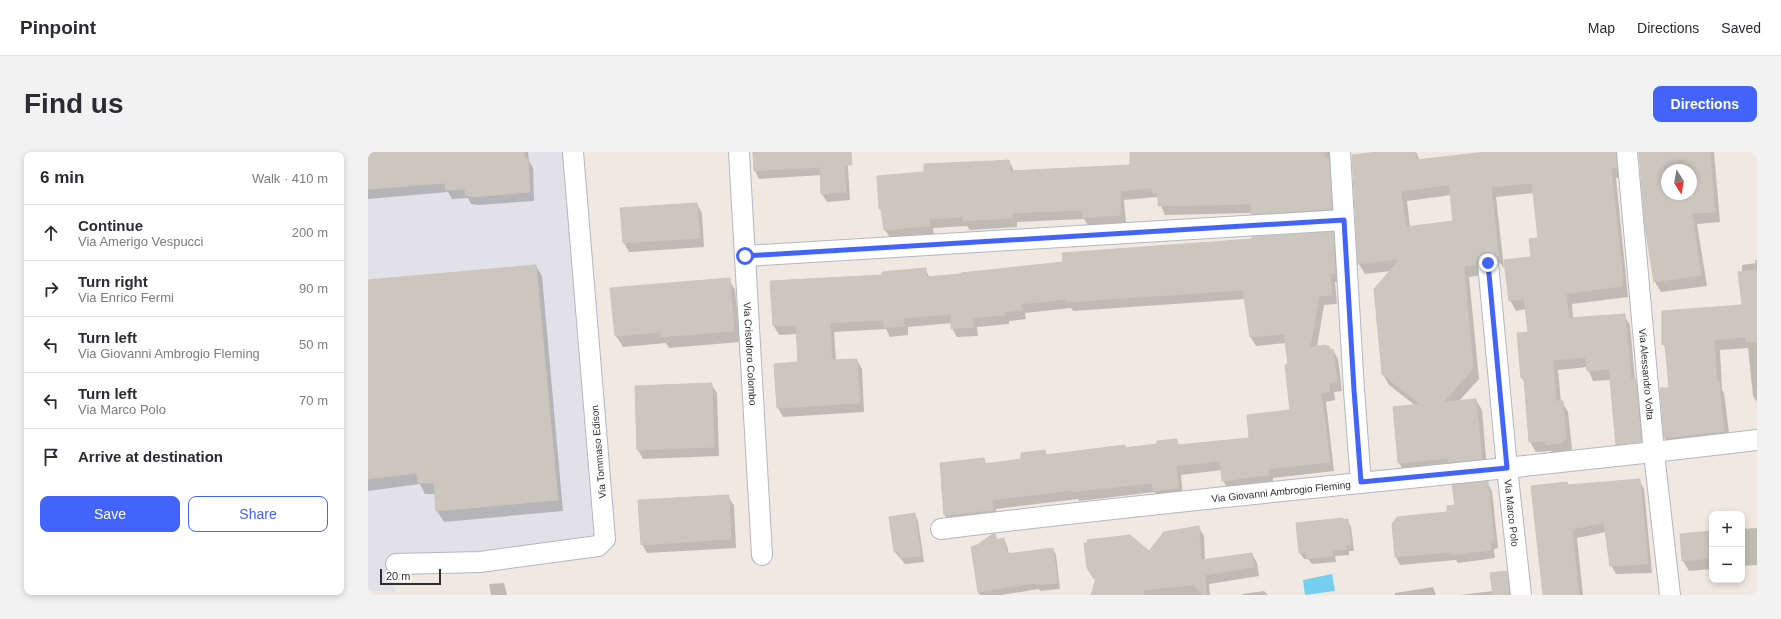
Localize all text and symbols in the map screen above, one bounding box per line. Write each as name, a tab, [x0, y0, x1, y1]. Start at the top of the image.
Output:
text: Pinpoint	[20, 17, 96, 38]
text: Map	[1588, 20, 1615, 36]
text: Directions	[1637, 20, 1699, 36]
text: Saved	[1721, 20, 1761, 36]
button: Directions	[1653, 86, 1757, 122]
text: Find us	[24, 88, 124, 119]
north arrow	[1661, 164, 1697, 200]
text: 6 min	[40, 168, 84, 187]
text: Walk · 410 m	[252, 171, 328, 186]
text: Continue	[78, 217, 143, 234]
icon: ahead	[40, 222, 62, 244]
text: 200 m	[292, 225, 328, 240]
text: Via Amerigo Vespucci	[78, 234, 204, 249]
route start	[736, 247, 754, 265]
route end	[1479, 254, 1497, 272]
text: Turn right	[78, 273, 148, 290]
icon: right	[40, 278, 62, 300]
text: 90 m	[299, 281, 328, 296]
text: Via Enrico Fermi	[78, 290, 174, 305]
street label: Via Cristoforo Colombo	[742, 302, 758, 406]
street label: Via Alessandro Volta	[1637, 328, 1656, 421]
text: Turn left	[78, 329, 137, 346]
icon: left	[40, 334, 62, 356]
text: 50 m	[299, 337, 328, 352]
text: Via Giovanni Ambrogio Fleming	[78, 346, 260, 361]
text: Turn left	[78, 385, 137, 402]
icon: left	[40, 390, 62, 412]
text: 70 m	[299, 393, 328, 408]
text: Via Marco Polo	[78, 402, 166, 417]
street label: Via Tommaso Edison	[589, 405, 608, 499]
icon: arrive	[40, 446, 62, 468]
text: Arrive at destination	[78, 448, 223, 465]
street label: Via Giovanni Ambrogio Fleming	[1211, 479, 1351, 504]
street label: Via Marco Polo	[1502, 479, 1521, 548]
button: Save	[40, 496, 180, 532]
button: Share	[188, 496, 328, 532]
map controls	[1709, 511, 1745, 583]
button: +	[1709, 511, 1745, 547]
button: −	[1709, 547, 1745, 583]
scale bar	[380, 567, 441, 586]
text: 20 m	[386, 570, 410, 582]

